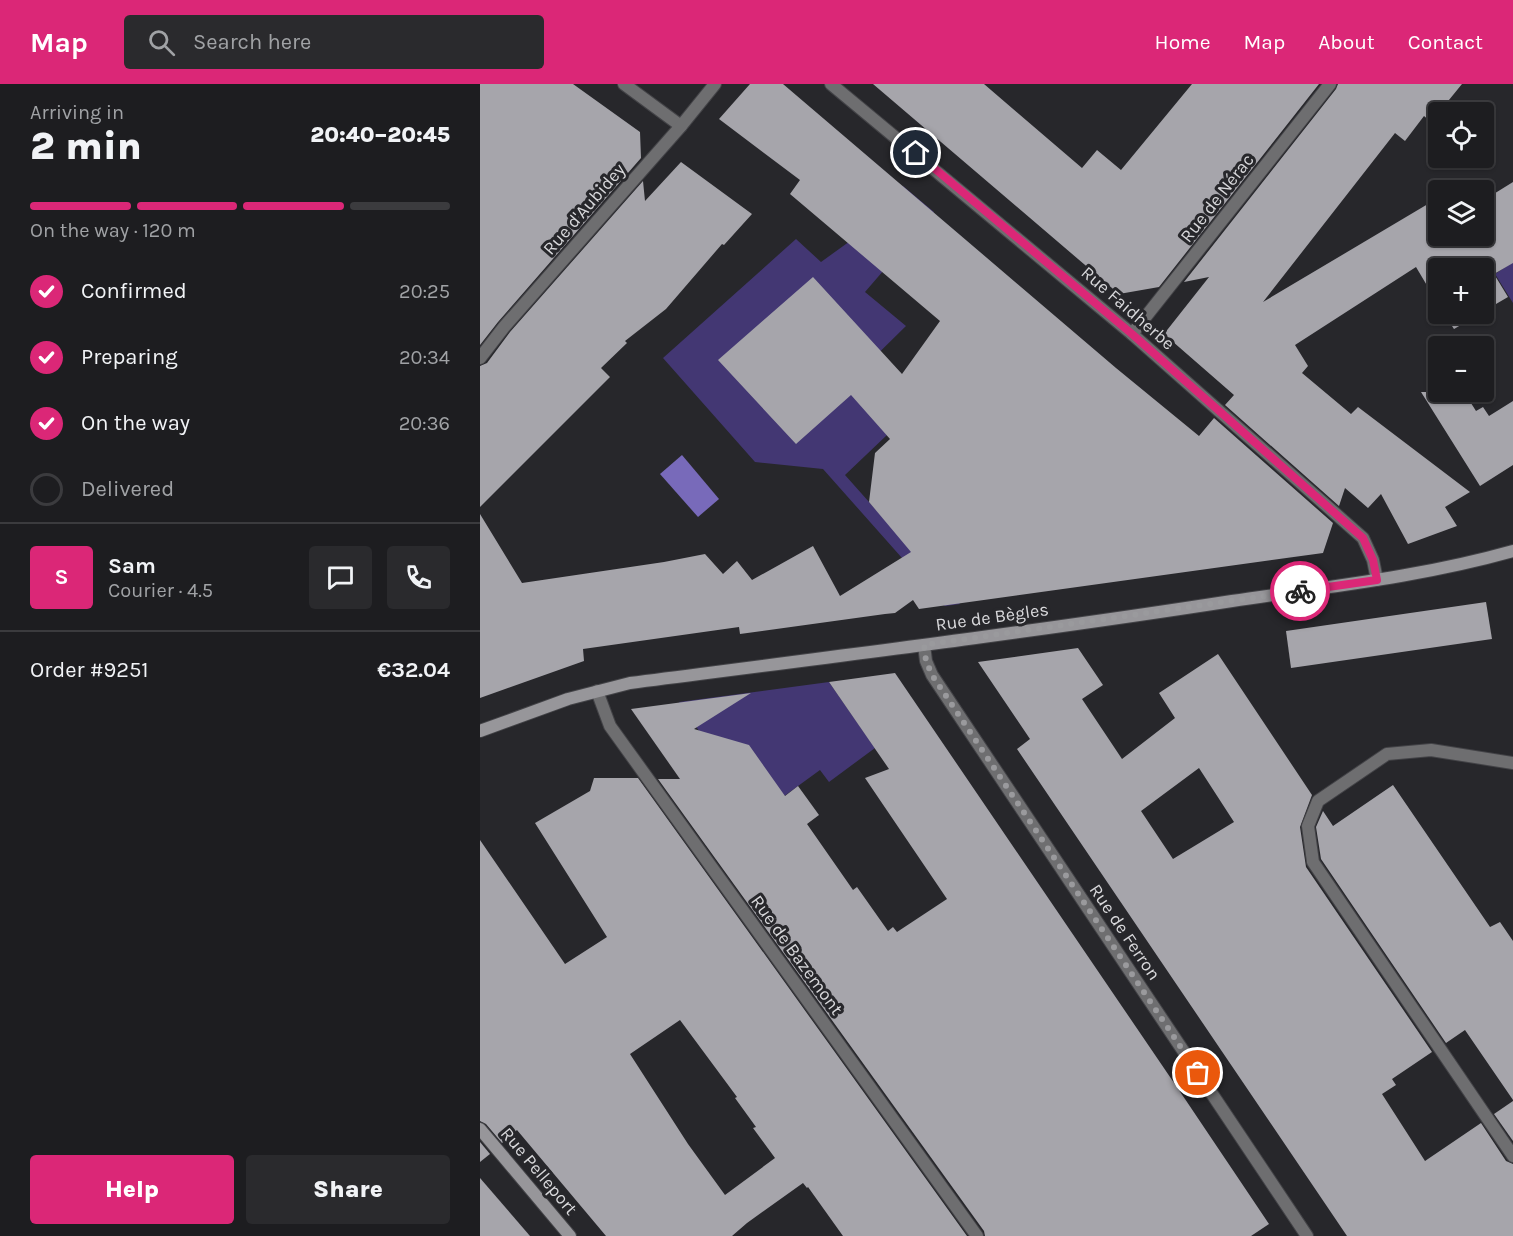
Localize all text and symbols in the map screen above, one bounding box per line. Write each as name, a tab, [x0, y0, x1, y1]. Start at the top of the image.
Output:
search box	[124, 15, 544, 69]
text: Map	[30, 26, 88, 59]
icon: search	[145, 26, 178, 59]
text: Search here	[193, 29, 311, 55]
text: Home	[1155, 30, 1211, 54]
text: Map	[1244, 30, 1285, 54]
text: About	[1318, 30, 1375, 54]
text: Contact	[1408, 30, 1483, 54]
text: Arriving in	[30, 101, 124, 124]
map controls	[1428, 102, 1494, 402]
button: locate	[1428, 102, 1494, 168]
text: 20:40–20:45	[310, 122, 450, 148]
text: 2 min	[30, 123, 142, 169]
pin	[890, 127, 941, 178]
icon: home	[899, 136, 932, 169]
street label: Rue de Nérac	[1175, 149, 1259, 247]
street label: Rue d'Aubidey	[538, 158, 630, 259]
button: layers	[1428, 180, 1494, 246]
text: On the way · 120 m	[30, 219, 196, 242]
button: +	[1428, 258, 1494, 324]
street label: Rue Faidherbe	[1077, 261, 1179, 355]
icon: check	[30, 275, 63, 308]
text: Confirmed	[81, 278, 187, 304]
text: 20:25	[399, 280, 450, 303]
button: −	[1428, 336, 1494, 402]
icon: check	[30, 341, 63, 374]
text: Preparing	[81, 344, 178, 370]
text: 20:34	[399, 346, 450, 369]
icon: check	[30, 407, 63, 440]
text: On the way	[81, 410, 190, 436]
text: 20:36	[399, 412, 450, 435]
text: Delivered	[81, 476, 174, 502]
button: chat	[309, 546, 372, 609]
button: phone	[387, 546, 450, 609]
text: Sam	[108, 553, 156, 579]
courier	[1270, 561, 1330, 621]
text: S	[54, 564, 69, 590]
icon: bike	[1284, 575, 1317, 608]
text: Courier · 4.5	[108, 579, 213, 602]
street label: Rue de Bègles	[934, 598, 1050, 636]
text: Order #9251	[30, 657, 149, 683]
text: €32.04	[377, 657, 450, 683]
street label: Rue de Ferron	[1085, 880, 1165, 984]
street label: Rue de Bazemont	[746, 891, 848, 1019]
pin	[1172, 1047, 1223, 1098]
icon: bag	[1181, 1056, 1214, 1089]
street label: Rue Pelleport	[496, 1123, 582, 1219]
button: Help	[30, 1155, 234, 1224]
button: Share	[246, 1155, 450, 1224]

